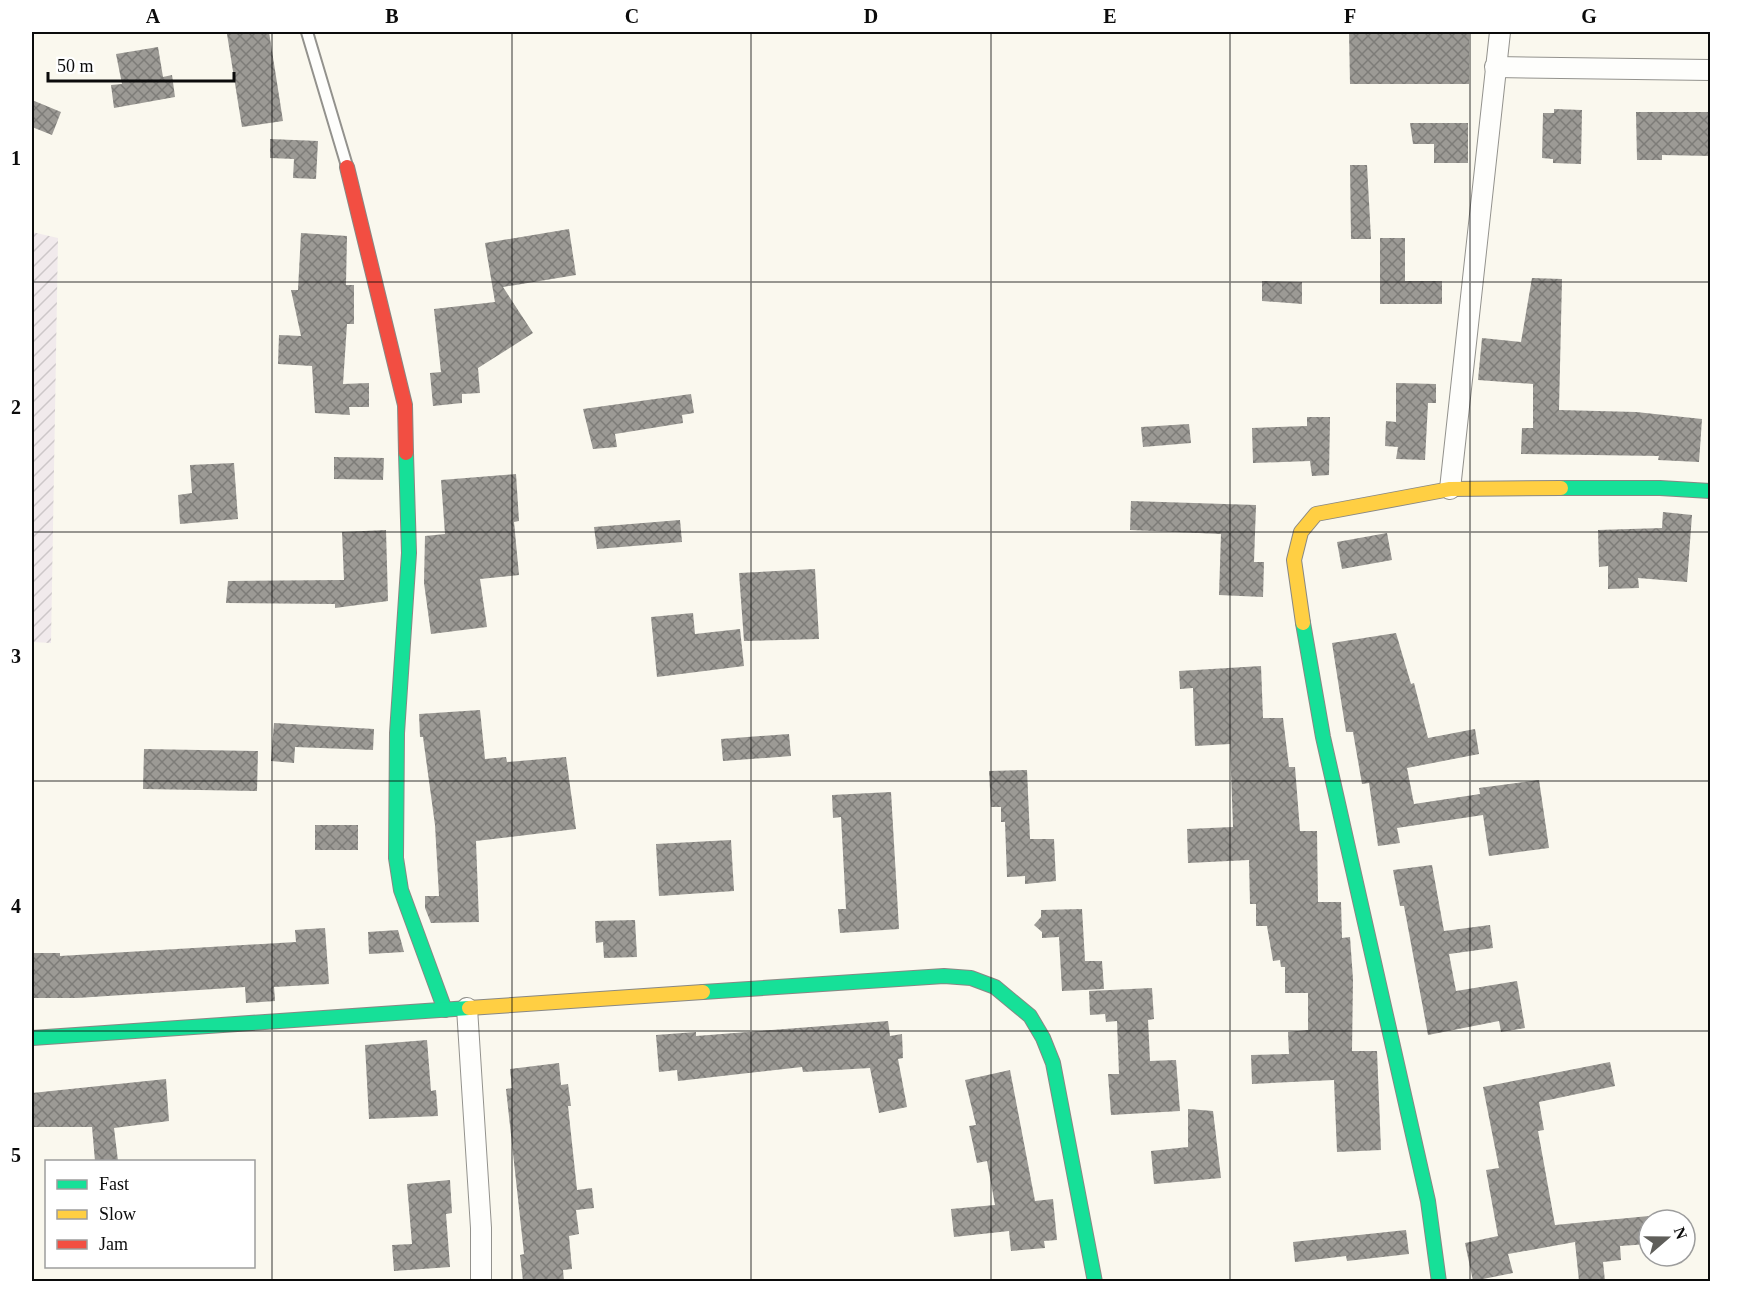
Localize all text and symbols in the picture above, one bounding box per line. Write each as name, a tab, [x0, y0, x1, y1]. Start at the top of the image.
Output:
text: A	[146, 5, 161, 27]
text: B	[385, 5, 399, 27]
text: C	[625, 5, 639, 27]
text: D	[864, 5, 878, 27]
text: E	[1103, 5, 1117, 27]
text: F	[1344, 5, 1356, 27]
text: G	[1581, 5, 1597, 27]
scale bar	[48, 45, 234, 83]
text: 50 m	[57, 56, 94, 76]
text: 1	[11, 147, 21, 169]
text: 2	[11, 396, 21, 418]
text: 3	[11, 645, 21, 667]
text: 4	[11, 895, 21, 917]
text: 5	[11, 1144, 21, 1166]
legend	[45, 1160, 255, 1268]
text: Fast	[99, 1174, 129, 1194]
text: Slow	[99, 1204, 136, 1224]
north arrow	[1637, 1208, 1697, 1268]
text: N	[1671, 1225, 1691, 1242]
text: Jam	[99, 1234, 128, 1254]

